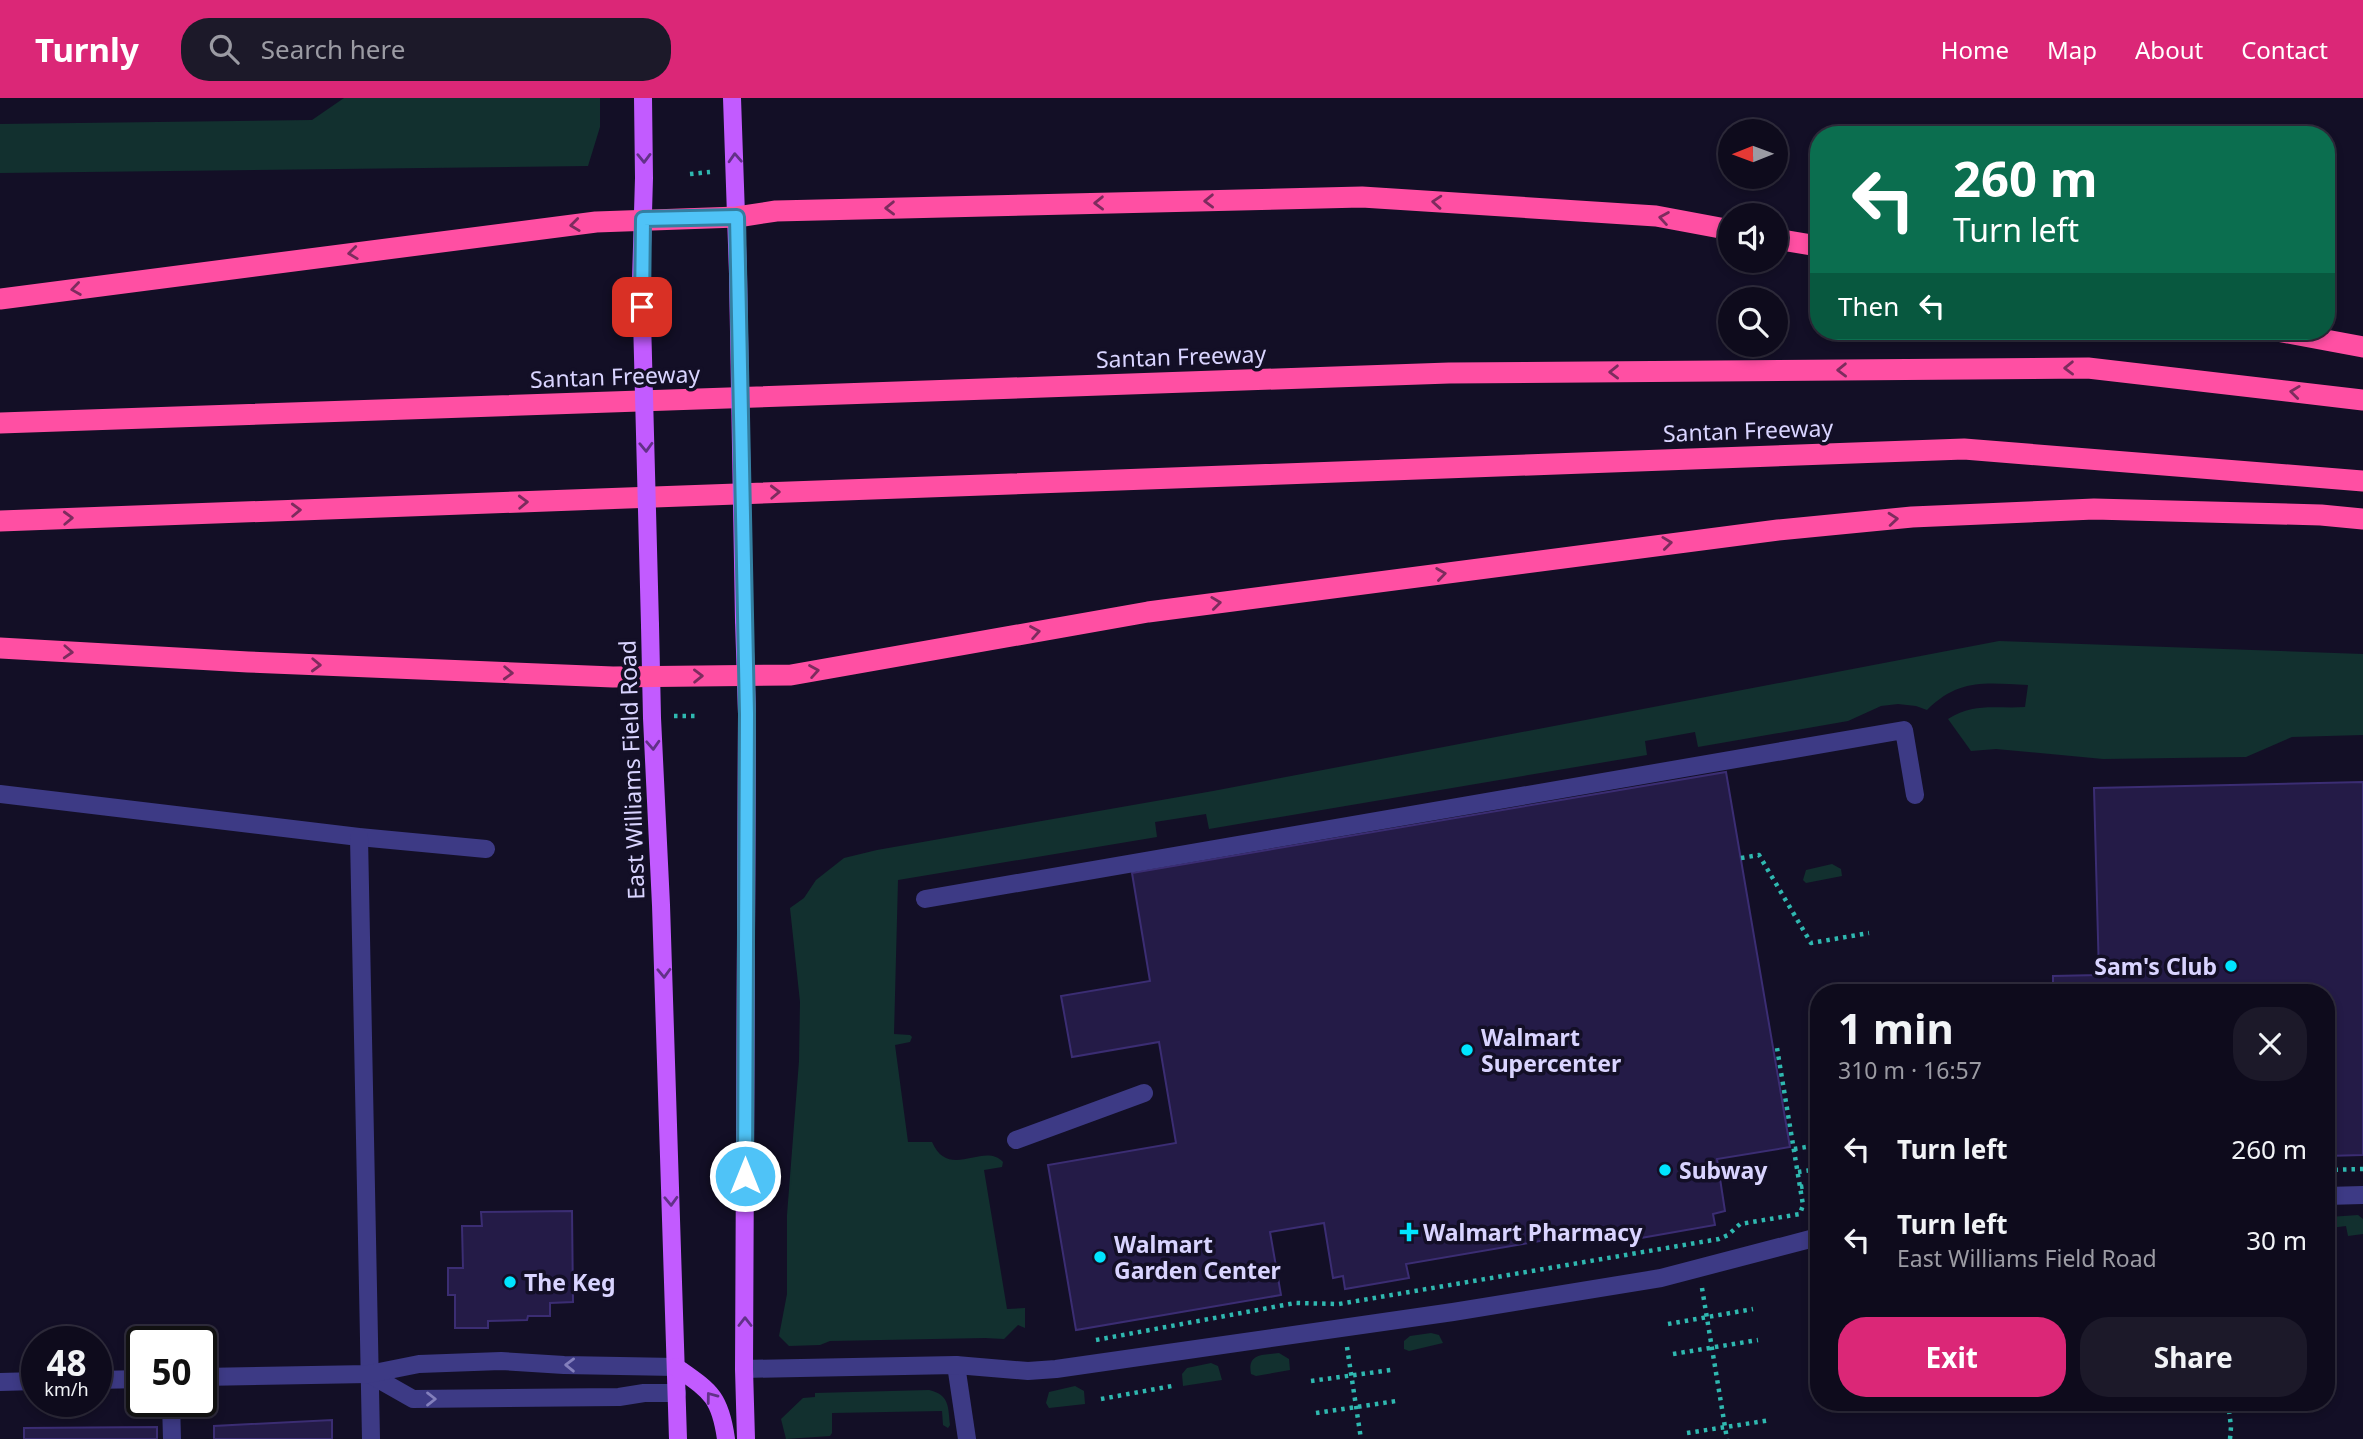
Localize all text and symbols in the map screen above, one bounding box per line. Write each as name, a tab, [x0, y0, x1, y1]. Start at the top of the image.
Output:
search box	[181, 18, 671, 81]
text: Turnly	[35, 27, 139, 72]
icon: search	[205, 30, 243, 68]
text: Search here	[261, 31, 405, 67]
text: Home	[1941, 33, 2009, 66]
text: Map	[2047, 33, 2097, 66]
text: About	[2135, 33, 2203, 66]
text: Contact	[2241, 33, 2328, 66]
north arrow	[1718, 119, 1788, 189]
map controls	[1718, 119, 1788, 357]
text: 260 m	[1953, 145, 2098, 211]
one-way arrow	[728, 152, 743, 163]
one-way arrow	[636, 153, 651, 164]
icon: left	[1838, 154, 1929, 245]
one-way arrow	[1204, 193, 1214, 209]
one-way arrow	[1431, 195, 1442, 210]
one-way arrow	[1093, 196, 1104, 211]
one-way arrow	[884, 201, 895, 216]
button: sound	[1718, 203, 1788, 273]
text: Turn left	[1953, 208, 2079, 251]
one-way arrow	[1658, 211, 1670, 226]
one-way arrow	[569, 217, 581, 232]
one-way arrow	[347, 246, 359, 261]
pin	[612, 277, 672, 337]
one-way arrow	[70, 281, 82, 296]
button: search	[1718, 287, 1788, 357]
icon: left	[1913, 287, 1951, 325]
icon: arrive	[623, 288, 661, 326]
text: Then	[1838, 288, 1899, 324]
street label: Santan Freeway	[1095, 337, 1267, 375]
street label: Santan Freeway	[529, 357, 701, 395]
one-way arrow	[2063, 360, 2074, 376]
one-way arrow	[1836, 362, 1846, 378]
one-way arrow	[1608, 364, 1619, 380]
one-way arrow	[2289, 384, 2301, 399]
street label: Santan Freeway	[1662, 411, 1834, 449]
one-way arrow	[638, 442, 653, 453]
one-way arrow	[769, 485, 780, 500]
one-way arrow	[518, 494, 529, 509]
one-way arrow	[290, 502, 301, 517]
one-way arrow	[63, 511, 74, 526]
one-way arrow	[1888, 512, 1899, 527]
one-way arrow	[1661, 536, 1673, 551]
one-way arrow	[1436, 567, 1447, 582]
one-way arrow	[1210, 596, 1222, 611]
one-way arrow	[1029, 625, 1041, 640]
street label: East Williams Field Road	[610, 640, 652, 900]
one-way arrow	[63, 644, 74, 659]
one-way arrow	[311, 657, 322, 672]
one-way arrow	[808, 664, 820, 679]
one-way arrow	[503, 665, 514, 680]
one-way arrow	[693, 668, 704, 684]
one-way arrow	[645, 740, 660, 751]
place label: Sam's Club	[2094, 950, 2217, 982]
marker: Sam's Club	[2223, 958, 2239, 974]
one-way arrow	[656, 968, 671, 979]
text: 1 min	[1838, 999, 1954, 1056]
button: close	[2233, 1007, 2307, 1081]
place label: Walmart Supercenter	[1481, 1021, 1621, 1079]
marker: Walmart Supercenter	[1459, 1042, 1475, 1058]
text: 310 m · 16:57	[1838, 1054, 1982, 1086]
icon: left	[1838, 1130, 1876, 1168]
text: Turn left	[1897, 1131, 2008, 1167]
text: 260 m	[2231, 1131, 2307, 1167]
position arrow	[708, 1139, 782, 1213]
place label: Subway	[1679, 1154, 1768, 1186]
marker: Subway	[1657, 1162, 1673, 1178]
one-way arrow	[663, 1195, 678, 1206]
text: Turn left	[1897, 1206, 2008, 1242]
place label: Walmart Pharmacy	[1423, 1216, 1643, 1248]
icon: left	[1838, 1221, 1876, 1259]
text: 30 m	[2246, 1222, 2307, 1258]
marker: Walmart Pharmacy	[1401, 1224, 1417, 1240]
place label: Walmart Garden Center	[1114, 1228, 1281, 1286]
text: East Williams Field Road	[1897, 1242, 2157, 1274]
marker: Walmart Garden Center	[1092, 1249, 1108, 1265]
place label: The Keg	[524, 1266, 615, 1298]
marker: The Keg	[502, 1274, 518, 1290]
one-way arrow	[737, 1316, 753, 1327]
button: Exit	[1838, 1317, 2066, 1397]
button: Share	[2080, 1317, 2307, 1397]
speed limit sign: 50	[126, 1326, 217, 1417]
text: 48	[46, 1339, 87, 1386]
one-way arrow	[564, 1357, 575, 1373]
text: km/h	[44, 1377, 89, 1401]
one-way arrow	[426, 1391, 437, 1406]
one-way arrow	[707, 1392, 719, 1404]

